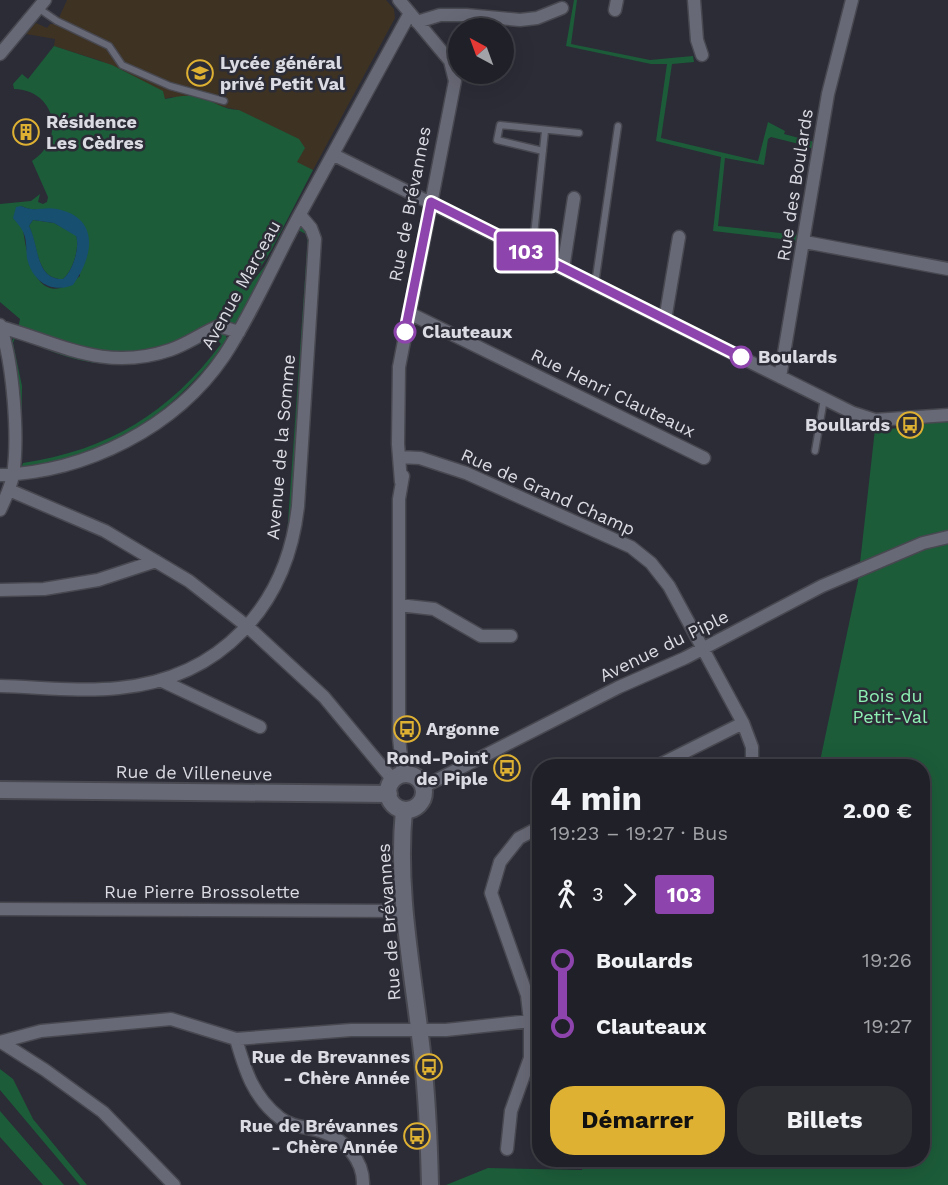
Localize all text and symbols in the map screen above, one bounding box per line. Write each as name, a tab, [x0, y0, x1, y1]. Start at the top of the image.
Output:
north arrow	[448, 18, 514, 84]
map controls	[448, 18, 514, 84]
place label: Lycée général privé Petit Val	[220, 52, 345, 94]
school or university icon: Lycée général privé Petit Val	[185, 58, 215, 88]
street label: Rue des Boulards	[772, 107, 817, 263]
place label: Résidence Les Cèdres	[46, 111, 144, 153]
building icon: Résidence Les Cèdres	[11, 117, 41, 147]
street label: Rue de Brévannes	[384, 125, 435, 283]
street label: Avenue Marceau	[196, 217, 285, 353]
line badge: 103	[492, 232, 560, 270]
text: 103	[509, 239, 543, 264]
marker: Clauteaux	[394, 321, 416, 343]
place label: Clauteaux	[422, 321, 513, 342]
street label: Rue Henri Clauteaux	[528, 344, 699, 441]
marker: Boulards	[730, 346, 752, 368]
place label: Boulards	[758, 346, 838, 367]
street label: Avenue de la Somme	[262, 353, 299, 541]
bus stop icon: Boullards	[895, 410, 925, 440]
place label: Boullards	[805, 414, 890, 435]
street label: Rue de Grand Champ	[458, 444, 638, 539]
street label: Avenue du Piple	[596, 605, 732, 686]
park label: Bois du Petit-Val	[852, 685, 928, 727]
bus stop icon: Argonne	[392, 714, 422, 744]
place label: Argonne	[426, 718, 499, 739]
place label: Rond-Point de Piple	[386, 747, 488, 789]
bus stop icon: Rond-Point de Piple	[492, 753, 522, 783]
street label: Rue de Villeneuve	[115, 761, 273, 784]
text: 4 min	[550, 779, 642, 818]
text: 2.00 €	[843, 798, 912, 823]
text: 19:23 – 19:27 · Bus	[550, 821, 728, 845]
street label: Rue de Brévannes	[373, 843, 404, 1001]
icon: walk	[550, 878, 583, 911]
icon: forward	[613, 878, 646, 911]
street label: Rue Pierre Brossolette	[104, 881, 300, 902]
text: 3	[592, 882, 604, 906]
text: 103	[667, 882, 702, 907]
text: Boulards	[596, 948, 693, 973]
text: 19:26	[862, 948, 912, 972]
text: Clauteaux	[596, 1014, 706, 1039]
text: 19:27	[863, 1014, 912, 1038]
place label: Rue de Brevannes - Chère Année	[251, 1046, 410, 1088]
bus stop icon: Rue de Brevannes - Chère Année	[414, 1052, 444, 1082]
button: Démarrer	[550, 1086, 725, 1155]
button: Billets	[737, 1086, 912, 1155]
place label: Rue de Brévannes - Chère Année	[239, 1115, 398, 1157]
bus stop icon: Rue de Brévannes - Chère Année	[402, 1121, 432, 1151]

